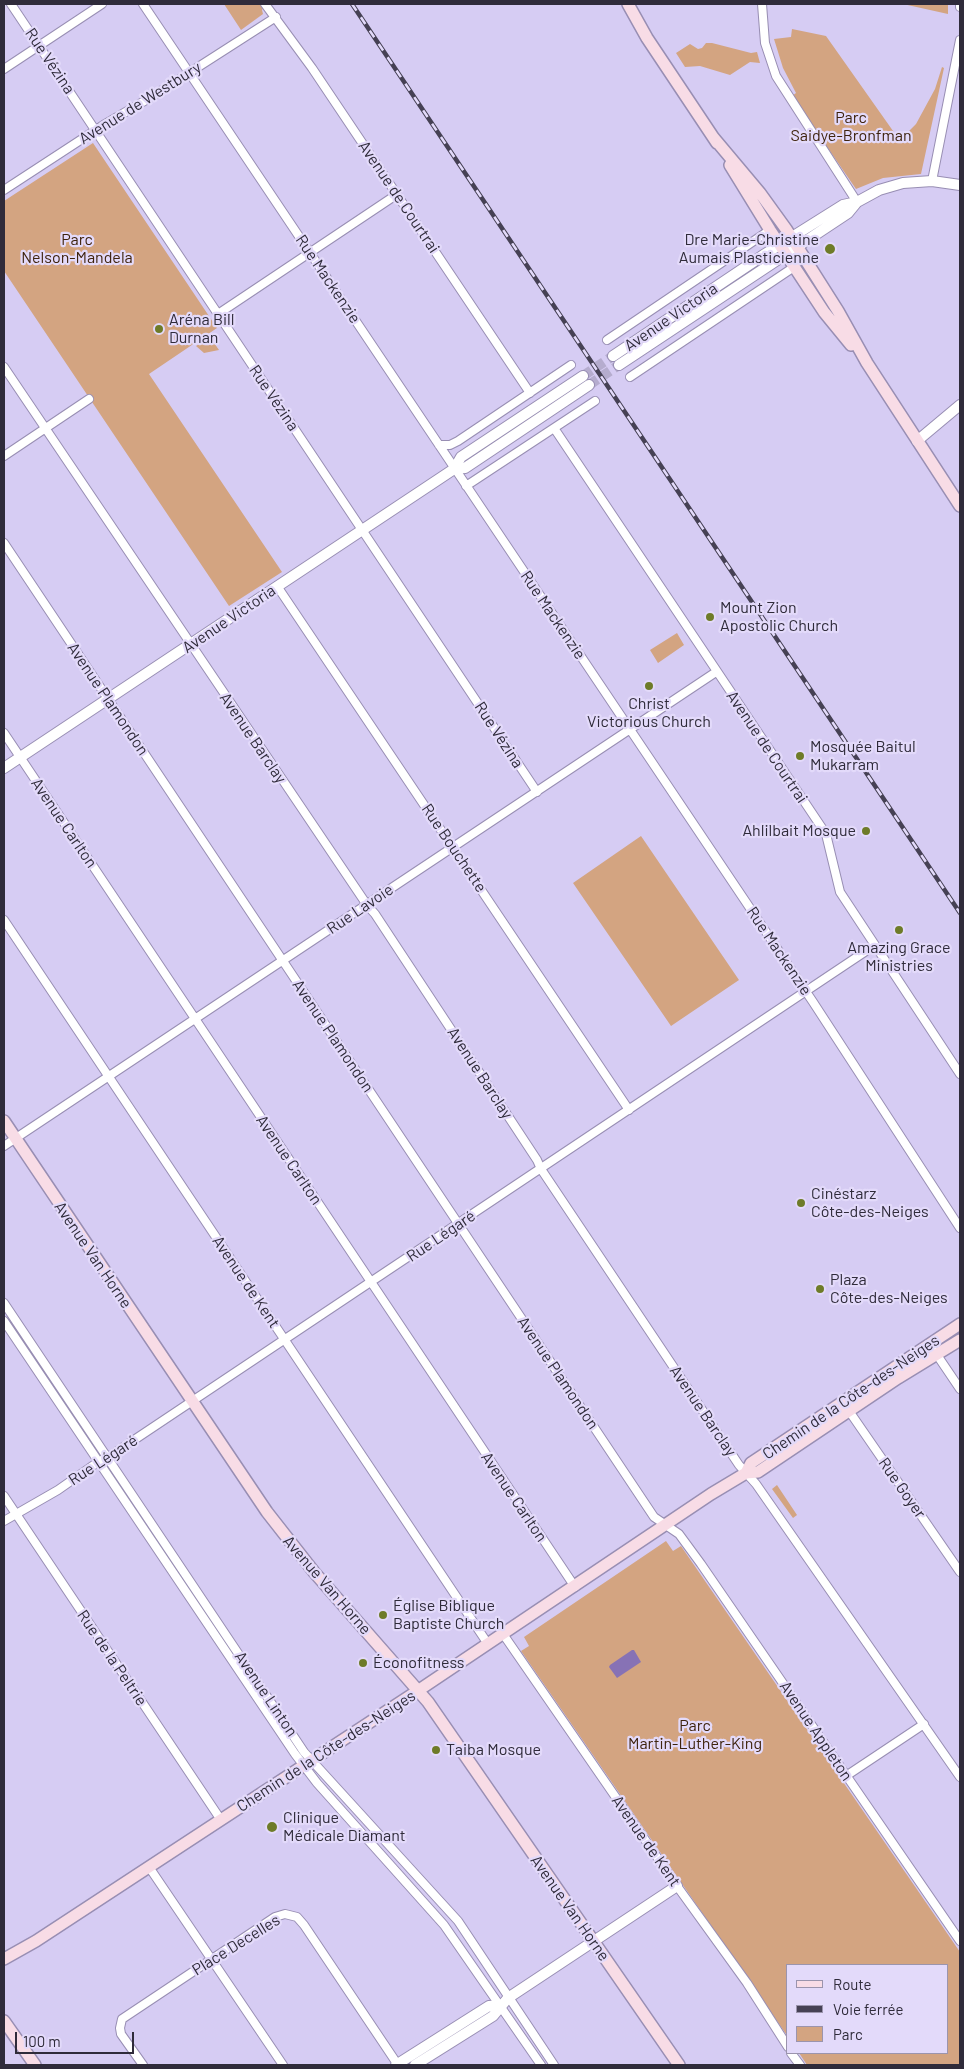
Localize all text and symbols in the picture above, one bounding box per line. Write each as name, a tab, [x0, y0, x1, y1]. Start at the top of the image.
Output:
street label: Rue Vézina	[21, 24, 79, 98]
street label: Avenue de Westbury	[75, 58, 205, 148]
park label: Parc Saidye-Bronfman	[790, 108, 912, 146]
street label: Avenue de Courtrai	[354, 137, 444, 257]
park label: Parc Nelson-Mandela	[21, 230, 133, 268]
place label: Dre Marie-Christine Aumais Plasticienne	[679, 230, 819, 268]
street label: Rue Mackenzie	[291, 231, 365, 327]
marker: Dre Marie-Christine Aumais Plasticienne	[823, 242, 837, 256]
street label: Avenue Victoria	[621, 279, 721, 355]
place label: Aréna Bill Durnan	[169, 310, 234, 348]
marker: Aréna Bill Durnan	[153, 323, 165, 335]
street label: Rue Vézina	[245, 361, 303, 435]
street label: Rue Mackenzie	[516, 567, 590, 663]
street label: Avenue Victoria	[179, 581, 279, 657]
place label: Mount Zion Apostolic Church	[720, 598, 838, 636]
marker: Mount Zion Apostolic Church	[704, 611, 716, 623]
street label: Avenue Plamondon	[63, 639, 153, 759]
marker: Christ Victorious Church	[643, 680, 655, 692]
street label: Avenue de Courtrai	[722, 687, 812, 807]
street label: Avenue Barclay	[216, 689, 290, 787]
place label: Christ Victorious Church	[587, 694, 711, 732]
street label: Rue Vézina	[470, 698, 528, 772]
place label: Mosquée Baitul Mukarram	[810, 737, 916, 775]
marker: Mosquée Baitul Mukarram	[794, 750, 806, 762]
street label: Avenue Carlton	[27, 774, 101, 872]
street label: Rue Bouchette	[417, 800, 491, 896]
place label: Ahlilbait Mosque	[742, 821, 856, 841]
marker: Ahlilbait Mosque	[860, 825, 872, 837]
street label: Rue Lavoie	[323, 880, 397, 938]
street label: Rue Mackenzie	[742, 903, 816, 999]
marker: Amazing Grace Ministries	[893, 924, 905, 936]
place label: Amazing Grace Ministries	[847, 938, 951, 976]
street label: Avenue Plamondon	[288, 976, 378, 1096]
street label: Avenue Barclay	[443, 1024, 517, 1122]
street label: Avenue Carlton	[252, 1111, 326, 1209]
place label: Cinéstarz Côte-des-Neiges	[811, 1184, 929, 1222]
marker: Cinéstarz Côte-des-Neiges	[795, 1197, 807, 1209]
street label: Avenue Van Horne	[50, 1198, 136, 1312]
street label: Rue Légaré	[403, 1206, 479, 1266]
street label: Avenue de Kent	[208, 1232, 284, 1332]
place label: Plaza Côte-des-Neiges	[830, 1270, 948, 1308]
marker: Plaza Côte-des-Neiges	[814, 1283, 826, 1295]
street label: Avenue Plamondon	[513, 1313, 603, 1433]
street label: Chemin de la Côte-des-Neiges	[759, 1331, 943, 1463]
street label: Avenue Barclay	[666, 1362, 740, 1460]
street label: Rue Légaré	[65, 1431, 141, 1489]
street label: Avenue Carlton	[477, 1448, 551, 1546]
street label: Rue Goyer	[874, 1454, 930, 1522]
street label: Avenue Van Horne	[279, 1532, 375, 1638]
place label: Église Biblique Baptiste Church	[393, 1596, 504, 1634]
street label: Rue de la Peltrie	[73, 1607, 151, 1709]
marker: Église Biblique Baptiste Church	[377, 1609, 389, 1621]
street label: Avenue Linton	[230, 1648, 302, 1740]
place label: Éconofitness	[373, 1653, 465, 1673]
marker: Éconofitness	[357, 1657, 369, 1669]
street label: Avenue Appleton	[775, 1677, 857, 1785]
street label: Chemin de la Côte-des-Neiges	[233, 1686, 419, 1816]
park label: Parc Martin-Luther-King	[628, 1716, 762, 1754]
place label: Taiba Mosque	[446, 1740, 541, 1760]
marker: Taiba Mosque	[430, 1744, 442, 1756]
street label: Avenue de Kent	[607, 1792, 685, 1890]
place label: Clinique Médicale Diamant	[283, 1808, 406, 1846]
marker: Clinique Médicale Diamant	[265, 1820, 279, 1834]
street label: Avenue Van Horne	[526, 1851, 614, 1965]
street label: Place Decelles	[189, 1910, 283, 1980]
legend	[786, 1964, 949, 2054]
text: Route	[833, 1975, 872, 1993]
text: Voie ferrée	[833, 2000, 904, 2018]
scale bar	[18, 2022, 136, 2054]
text: Parc	[833, 2025, 863, 2043]
text: 100 m	[23, 2032, 61, 2050]

